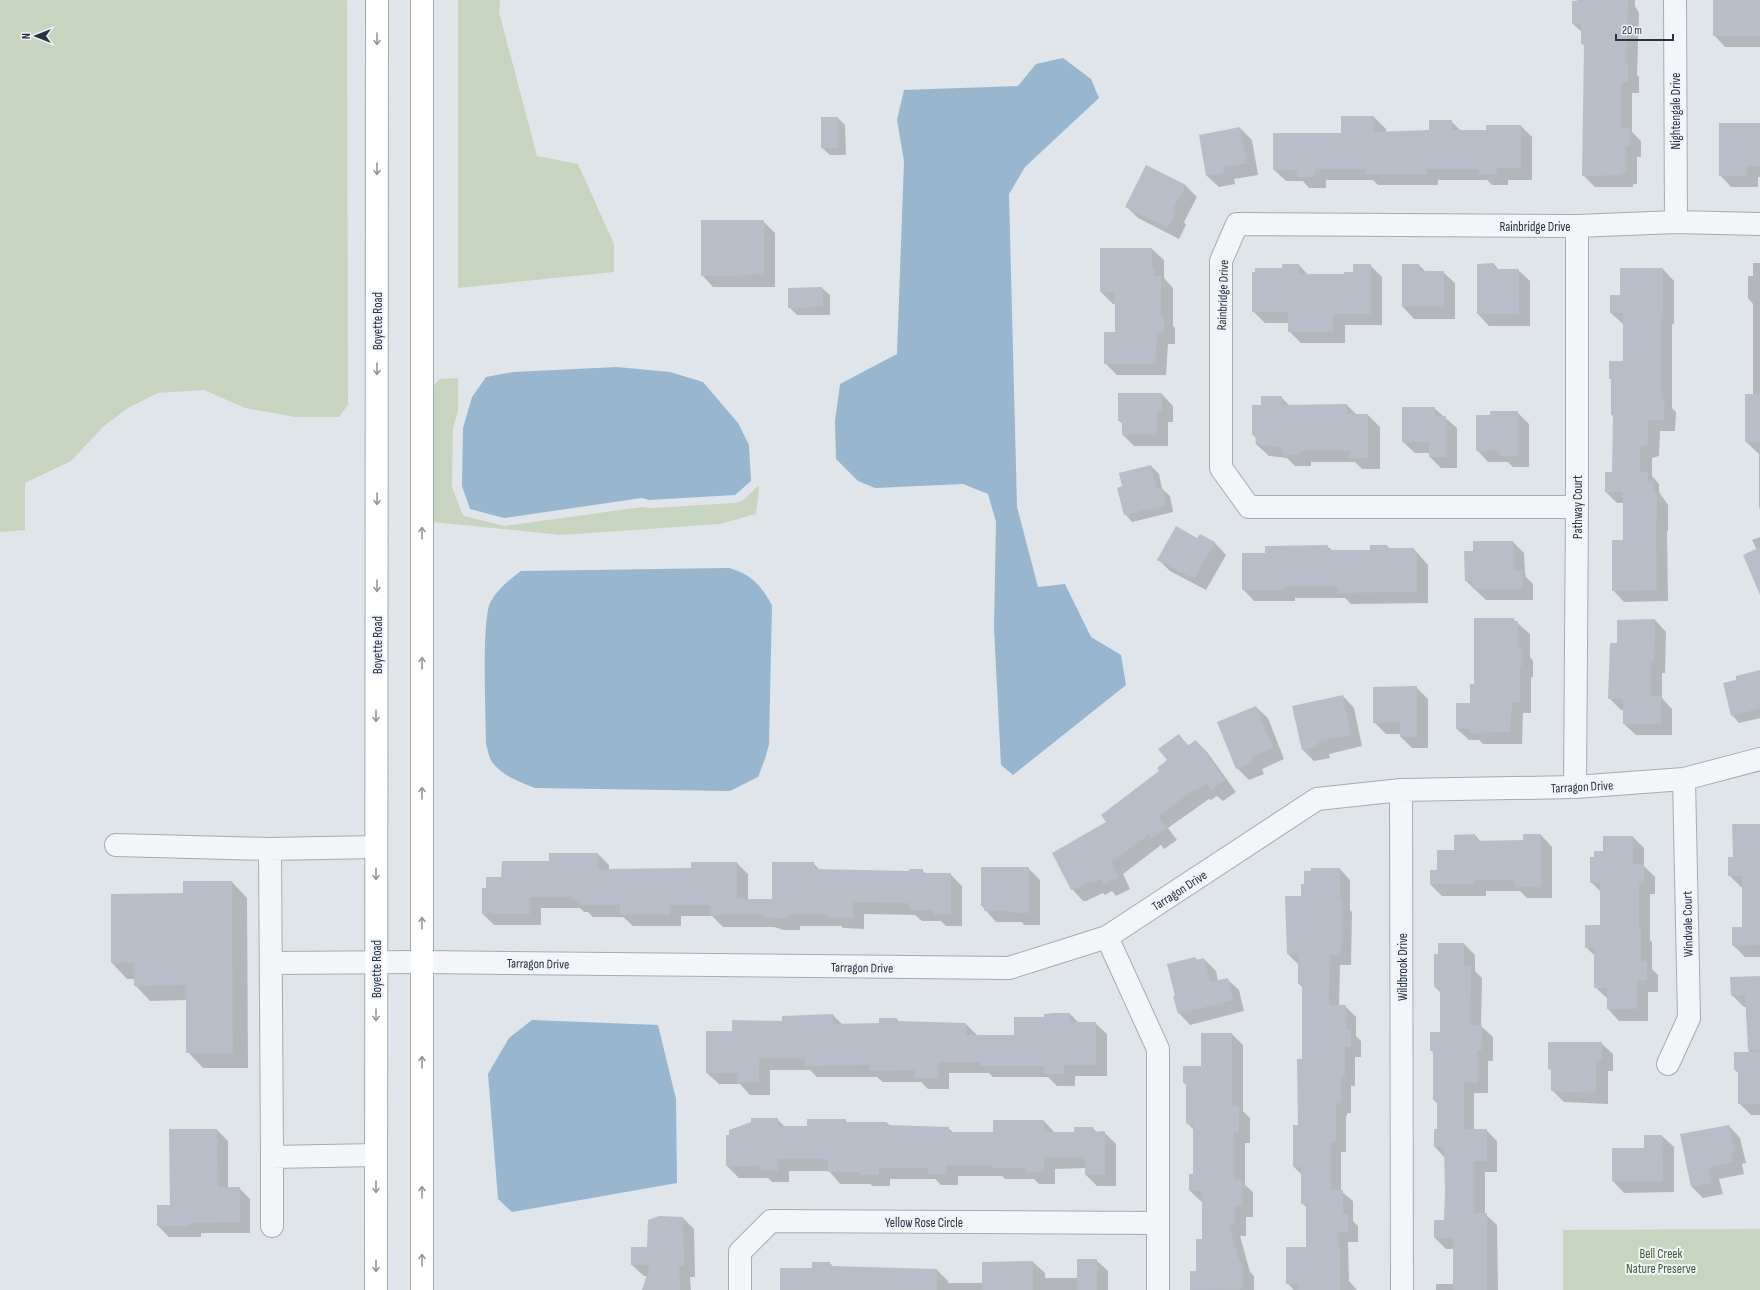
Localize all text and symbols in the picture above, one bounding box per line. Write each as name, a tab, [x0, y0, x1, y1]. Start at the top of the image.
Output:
north arrow	[16, 16, 56, 56]
scale bar	[1616, 16, 1673, 42]
text: 20 m	[1622, 23, 1642, 38]
one-way arrow	[373, 32, 381, 45]
text: N	[20, 33, 33, 39]
street label: Nightengale Drive	[1668, 73, 1684, 149]
one-way arrow	[373, 162, 381, 175]
street label: Rainbridge Drive	[1500, 219, 1570, 235]
street label: Rainbridge Drive	[1214, 259, 1232, 331]
street label: Boyette Road	[370, 292, 386, 350]
one-way arrow	[373, 362, 381, 375]
street label: Pathway Court	[1570, 475, 1586, 539]
one-way arrow	[373, 492, 381, 505]
one-way arrow	[418, 527, 426, 540]
one-way arrow	[373, 579, 381, 592]
street label: Boyette Road	[370, 616, 386, 674]
one-way arrow	[418, 657, 426, 670]
one-way arrow	[372, 709, 380, 722]
street label: Tarragon Drive	[1550, 777, 1614, 797]
one-way arrow	[418, 787, 426, 800]
one-way arrow	[372, 867, 380, 880]
street label: Tarragon Drive	[1149, 867, 1210, 915]
street label: Windvale Court	[1679, 891, 1697, 957]
one-way arrow	[418, 917, 426, 930]
street label: Wildbrook Drive	[1395, 933, 1411, 1001]
street label: Boyette Road	[369, 940, 385, 998]
street label: Tarragon Drive	[507, 955, 569, 973]
street label: Tarragon Drive	[831, 959, 893, 977]
one-way arrow	[372, 1008, 380, 1021]
one-way arrow	[418, 1056, 426, 1069]
one-way arrow	[372, 1180, 380, 1193]
one-way arrow	[418, 1186, 426, 1199]
street label: Yellow Rose Circle	[885, 1215, 963, 1231]
park label: Bell Creek Nature Preserve	[1626, 1246, 1696, 1277]
one-way arrow	[418, 1254, 426, 1267]
one-way arrow	[372, 1259, 380, 1272]

